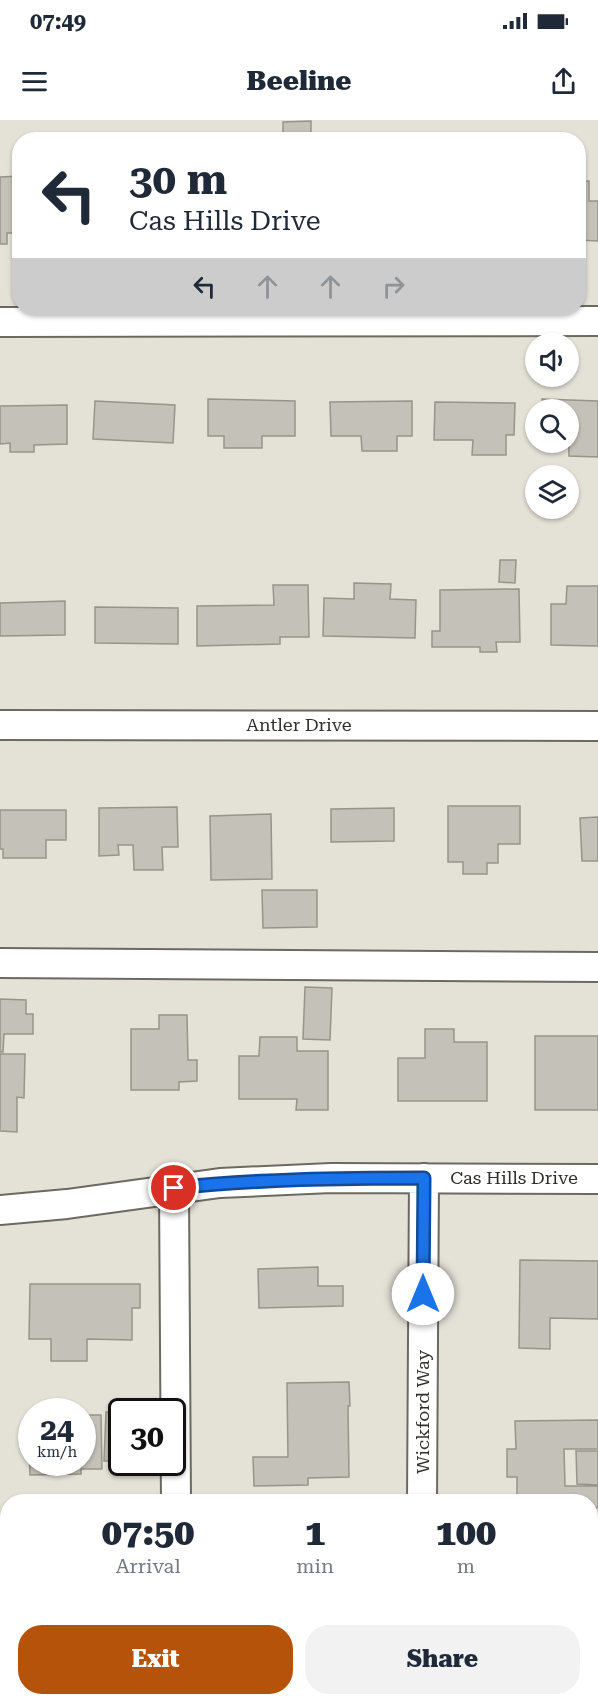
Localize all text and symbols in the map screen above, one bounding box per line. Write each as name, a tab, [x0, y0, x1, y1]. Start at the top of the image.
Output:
text: 07:49	[30, 9, 86, 34]
icon: menu	[18, 65, 51, 98]
text: Beeline	[246, 65, 352, 97]
icon: share	[547, 65, 580, 98]
text: 30 m	[129, 155, 227, 204]
icon: left	[30, 156, 108, 234]
text: Cas Hills Drive	[129, 205, 321, 237]
icon: left	[188, 270, 221, 303]
icon: ahead	[251, 270, 284, 303]
icon: ahead	[314, 270, 347, 303]
icon: right	[377, 270, 410, 303]
map controls	[525, 333, 579, 519]
button: sound	[525, 333, 579, 387]
button: search	[525, 399, 579, 453]
button: layers	[525, 465, 579, 519]
street label: Antler Drive	[246, 714, 352, 735]
pin	[148, 1162, 199, 1213]
street label: Cas Hills Drive	[450, 1167, 578, 1188]
icon: arrive	[157, 1171, 190, 1204]
position arrow	[391, 1262, 455, 1326]
street label: Wickford Way	[412, 1350, 433, 1474]
speed limit sign: 30	[108, 1398, 186, 1476]
text: 24	[40, 1412, 74, 1447]
text: km/h	[37, 1443, 77, 1461]
text: 07:50	[102, 1512, 194, 1554]
text: 1	[305, 1512, 325, 1554]
text: 100	[436, 1512, 496, 1554]
text: Arrival	[116, 1554, 181, 1578]
text: min	[296, 1554, 334, 1578]
text: m	[457, 1554, 475, 1578]
button: Exit	[18, 1625, 293, 1694]
button: Share	[305, 1625, 580, 1694]

